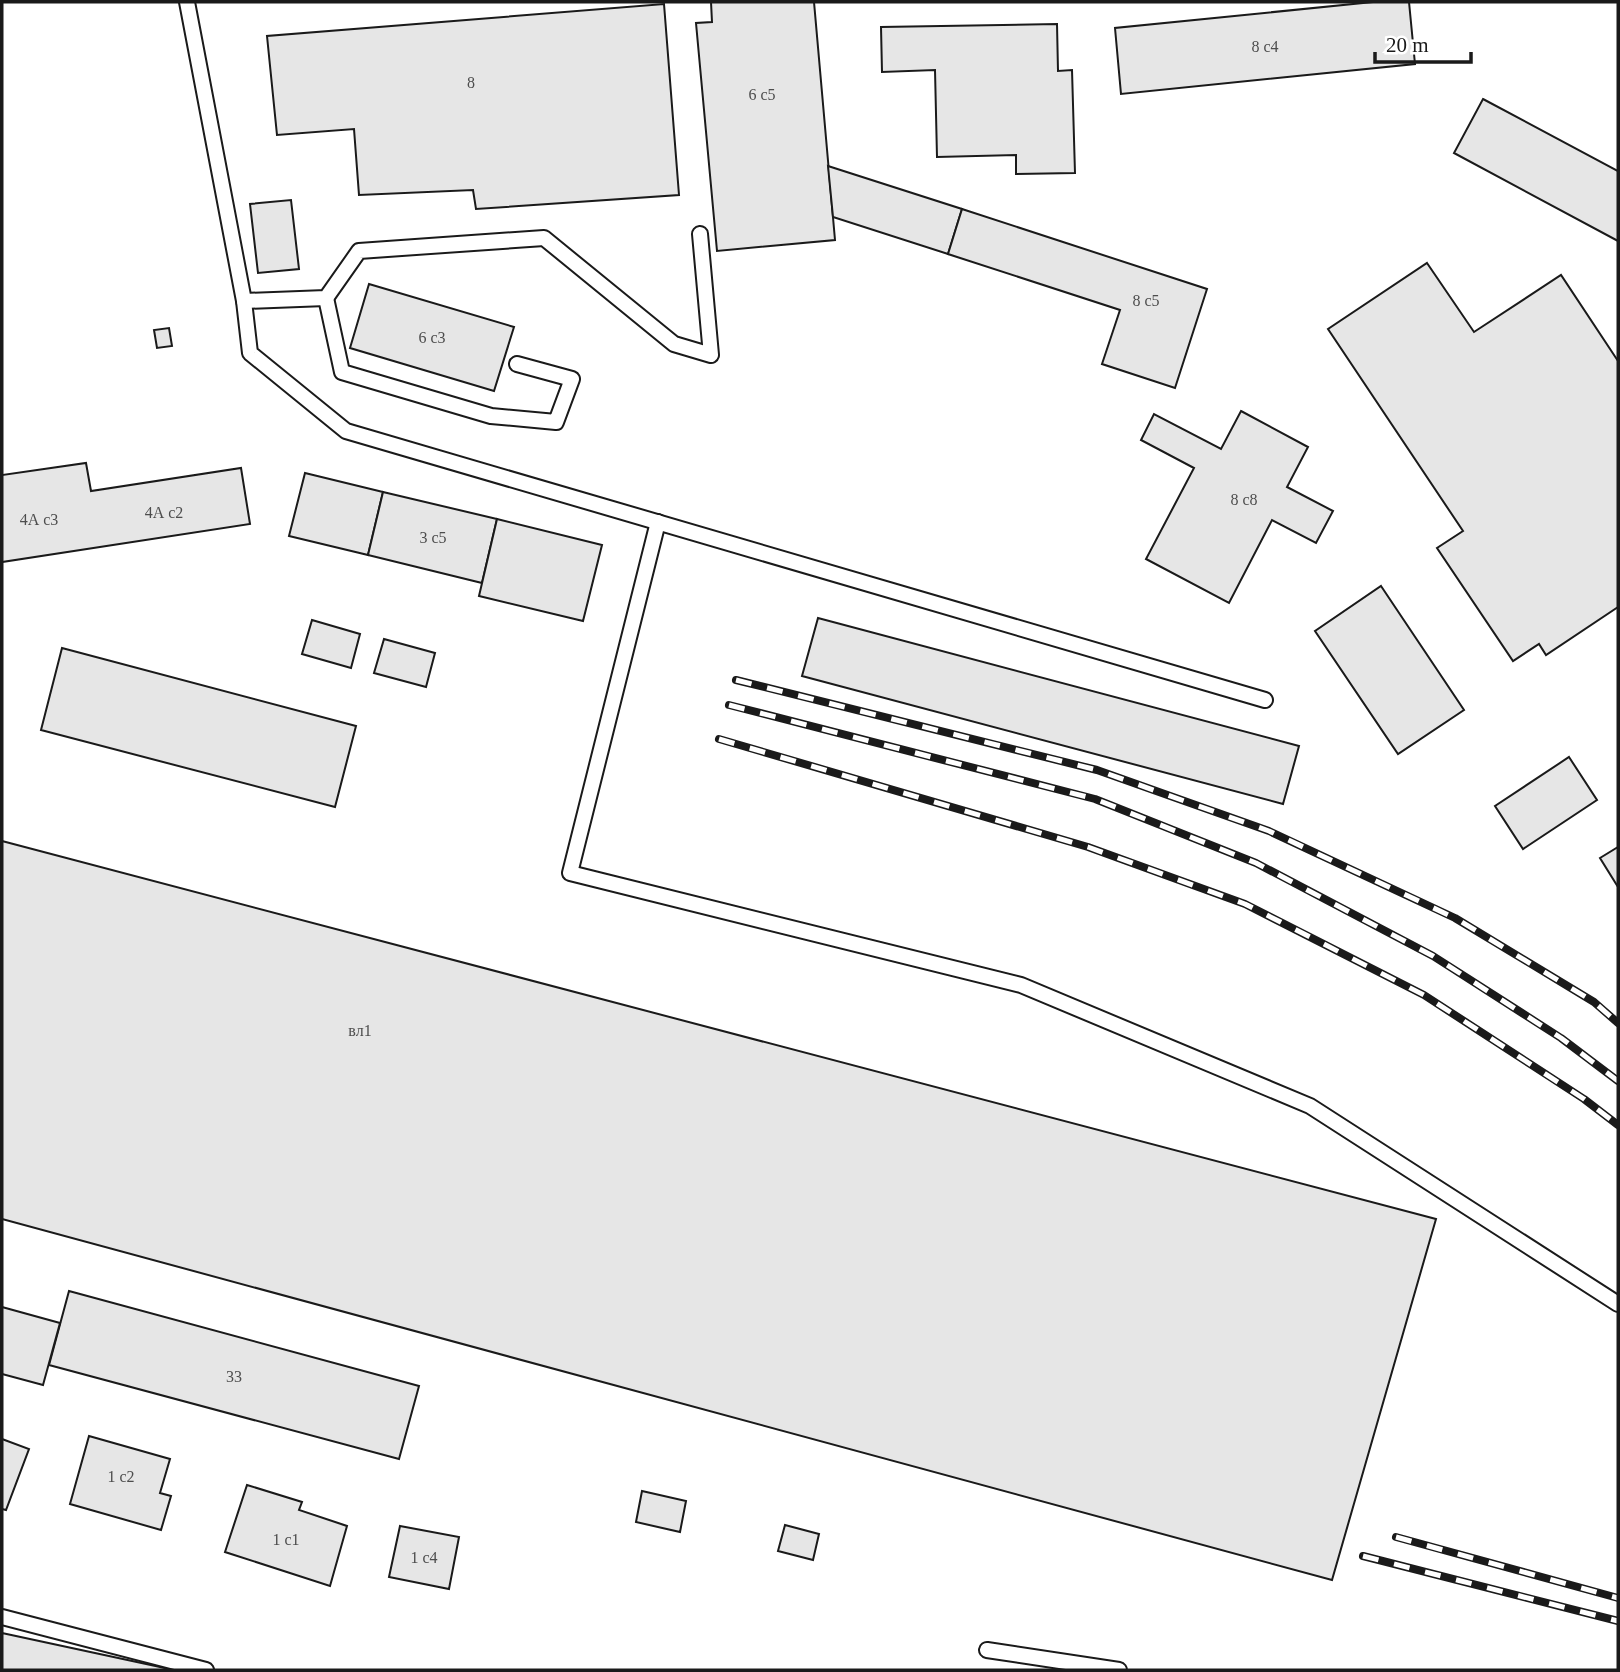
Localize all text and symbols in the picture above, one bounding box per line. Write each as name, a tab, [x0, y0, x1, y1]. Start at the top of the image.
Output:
scale bar	[1375, 21, 1471, 65]
text: 20 m	[1386, 33, 1429, 57]
house number: 8 с4	[1251, 38, 1279, 55]
house number: 8	[467, 74, 475, 91]
house number: 6 с5	[748, 86, 776, 103]
house number: 8 с5	[1132, 292, 1160, 309]
house number: 6 с3	[418, 329, 446, 346]
house number: 8 с8	[1230, 491, 1258, 508]
house number: 4А с2	[145, 504, 183, 521]
house number: 4А с3	[20, 511, 58, 528]
house number: 3 с5	[419, 529, 447, 546]
house number: вл1	[348, 1022, 372, 1039]
house number: 33	[226, 1368, 242, 1385]
house number: 1 с2	[107, 1468, 135, 1485]
house number: 1 с1	[272, 1531, 300, 1548]
house number: 1 с4	[410, 1549, 438, 1566]

